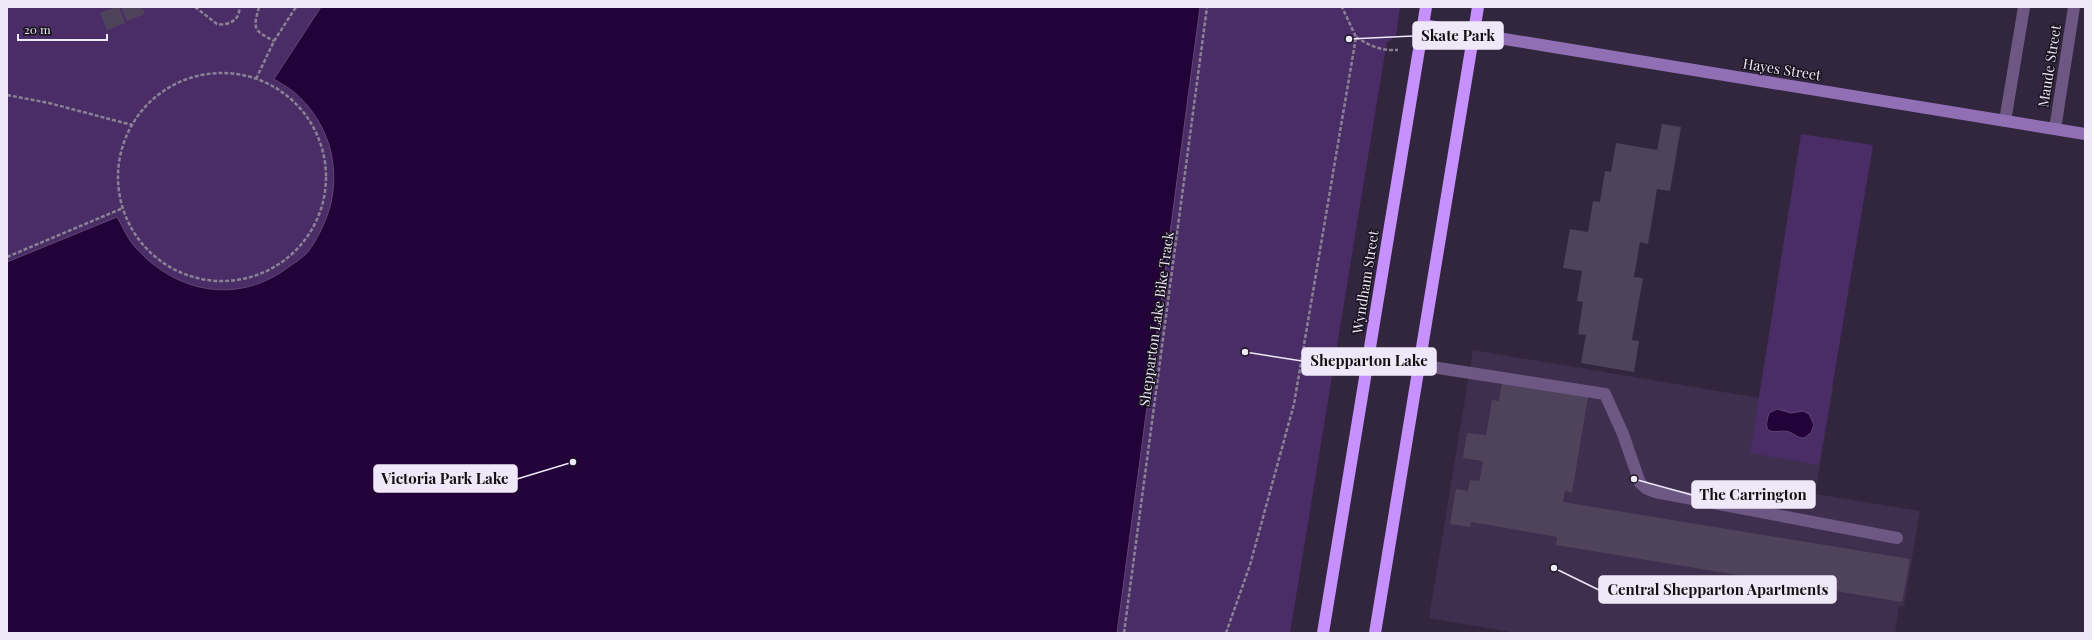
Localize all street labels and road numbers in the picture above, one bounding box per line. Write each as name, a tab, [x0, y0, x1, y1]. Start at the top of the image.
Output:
street label: Maude Street	[2033, 22, 2065, 109]
street label: Hayes Street	[1742, 53, 1823, 85]
street label: Wyndham Street	[1347, 228, 1383, 336]
street label: Shepparton Lake Bike Track	[1134, 230, 1178, 408]

